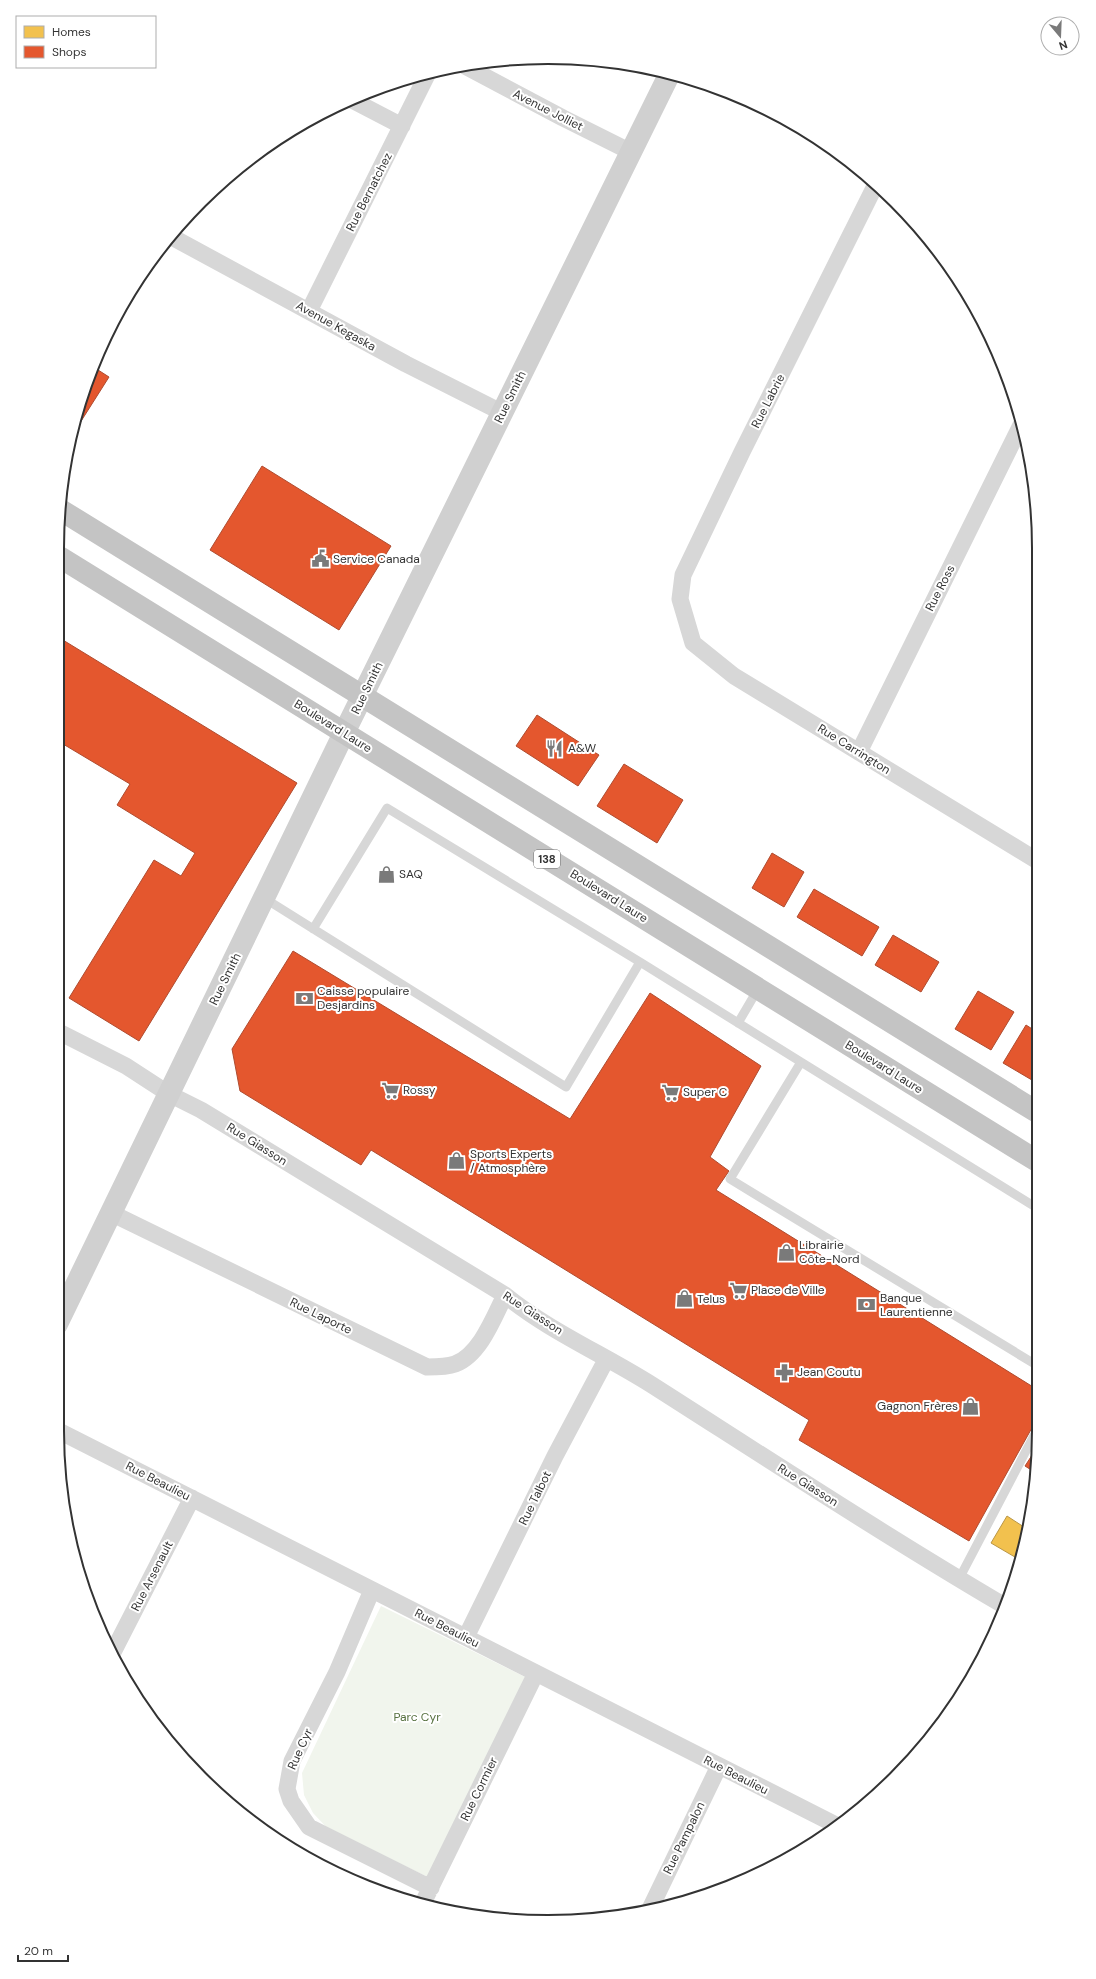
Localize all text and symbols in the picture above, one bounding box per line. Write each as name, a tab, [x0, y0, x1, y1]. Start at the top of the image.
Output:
legend	[16, 16, 156, 68]
north arrow	[1040, 16, 1080, 56]
text: Homes	[52, 24, 91, 40]
text: N	[1057, 38, 1069, 53]
text: Shops	[52, 44, 87, 60]
street label: Avenue Jolliet	[510, 85, 586, 135]
street label: Rue Bernatchez	[342, 150, 396, 234]
street label: Avenue Kegaska	[293, 297, 379, 355]
street label: Rue Smith	[491, 368, 530, 426]
street label: Rue Labrie	[748, 371, 788, 431]
public building icon: Service Canada	[310, 549, 330, 569]
place label: Service Canada	[333, 551, 420, 567]
street label: Rue Ross	[922, 562, 958, 614]
street label: Rue Smith	[348, 659, 387, 717]
street label: Boulevard Laure	[291, 696, 375, 756]
street label: Rue Carrington	[815, 720, 894, 778]
restaurant icon: A&W	[545, 738, 565, 758]
place label: A&W	[568, 740, 596, 756]
road number: 138	[534, 850, 560, 868]
shop icon: SAQ	[376, 864, 396, 884]
place label: SAQ	[399, 866, 423, 882]
street label: Boulevard Laure	[567, 866, 651, 926]
street label: Rue Smith	[206, 950, 245, 1008]
place label: Caisse populaire Desjardins	[317, 983, 409, 1013]
bank icon: Caisse populaire Desjardins	[294, 988, 314, 1008]
street label: Boulevard Laure	[842, 1037, 926, 1097]
supermarket icon: Rossy	[380, 1080, 400, 1100]
place label: Rossy	[403, 1082, 436, 1098]
supermarket icon: Super C	[660, 1082, 680, 1102]
place label: Super C	[683, 1084, 728, 1100]
street label: Rue Giasson	[224, 1119, 290, 1169]
place label: Sports Experts / Atmosphère	[470, 1146, 552, 1176]
shop icon: Sports Experts / Atmosphère	[447, 1151, 467, 1171]
place label: Librairie Côte-Nord	[799, 1237, 859, 1267]
shop icon: Librairie Côte-Nord	[776, 1242, 796, 1262]
supermarket icon: Place de Ville	[728, 1280, 748, 1300]
place label: Place de Ville	[751, 1282, 825, 1298]
street label: Rue Giasson	[500, 1288, 566, 1338]
shop icon: Telus	[674, 1289, 694, 1309]
place label: Banque Laurentienne	[880, 1290, 953, 1320]
place label: Telus	[697, 1291, 725, 1307]
street label: Rue Laporte	[287, 1294, 355, 1338]
bank icon: Banque Laurentienne	[857, 1295, 877, 1315]
pharmacy icon: Jean Coutu	[774, 1362, 794, 1382]
place label: Jean Coutu	[797, 1364, 861, 1380]
shop icon: Gagnon Frères	[961, 1396, 981, 1416]
place label: Gagnon Frères	[877, 1398, 958, 1414]
street label: Rue Beaulieu	[123, 1458, 193, 1504]
street label: Rue Giasson	[775, 1460, 841, 1510]
street label: Rue Talbot	[515, 1468, 555, 1528]
street label: Rue Arsenault	[127, 1538, 177, 1614]
street label: Rue Beaulieu	[412, 1605, 482, 1651]
park label: Parc Cyr	[393, 1709, 441, 1725]
street label: Rue Cyr	[284, 1725, 316, 1772]
street label: Rue Beaulieu	[701, 1752, 771, 1798]
street label: Rue Cormier	[457, 1754, 502, 1824]
street label: Rue Pampalon	[660, 1799, 708, 1877]
scale bar	[18, 1937, 68, 1963]
text: 20 m	[24, 1943, 53, 1959]

